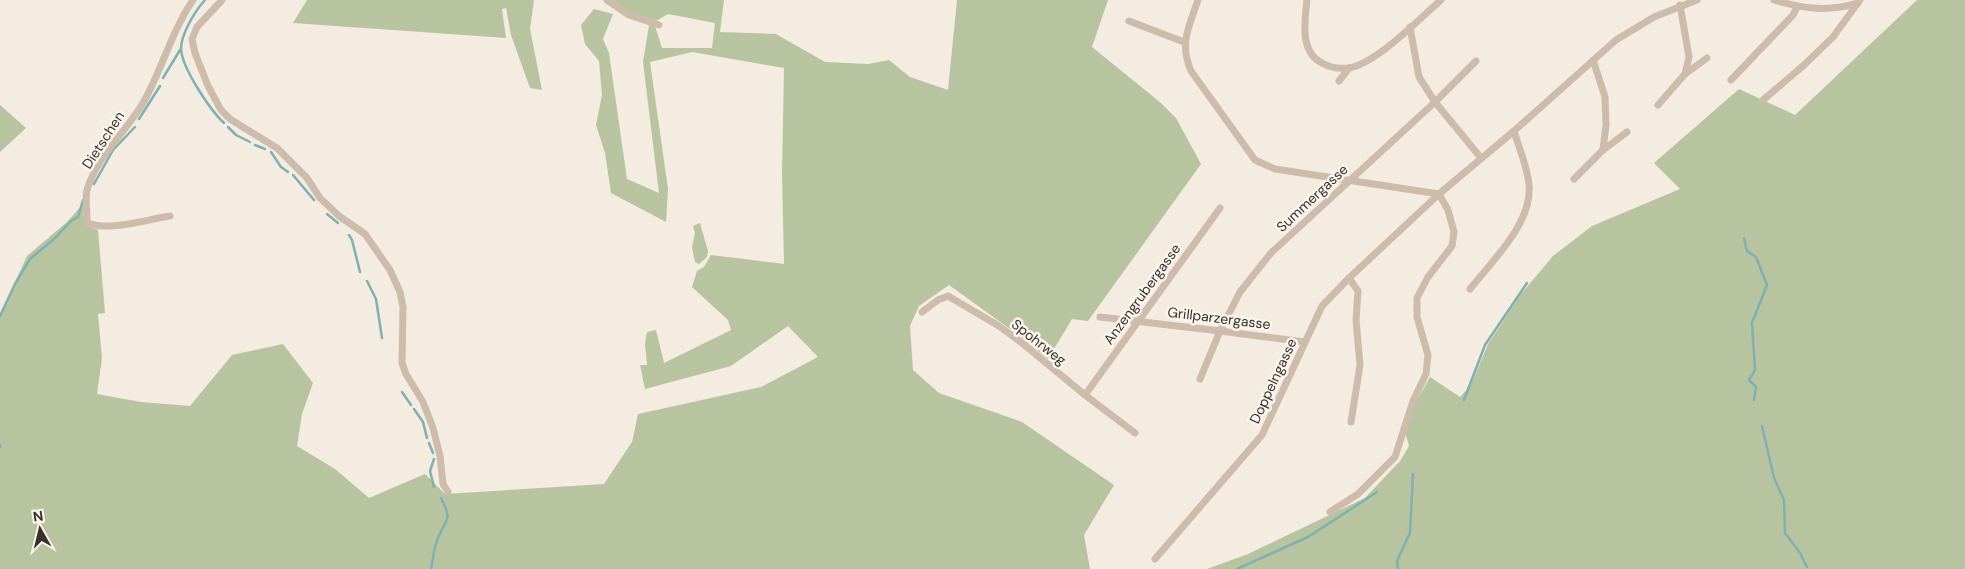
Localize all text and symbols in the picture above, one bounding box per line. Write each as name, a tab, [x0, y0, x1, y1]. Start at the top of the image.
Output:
street label: Dietschen	[78, 108, 128, 172]
street label: Summergasse	[1272, 160, 1352, 236]
street label: Anzengrubergasse	[1099, 240, 1185, 348]
street label: Grillparzergasse	[1166, 303, 1272, 333]
street label: Spohrweg	[1008, 315, 1070, 369]
street label: Doppelngasse	[1245, 335, 1301, 427]
north arrow	[15, 504, 65, 554]
text: N	[32, 507, 45, 526]

